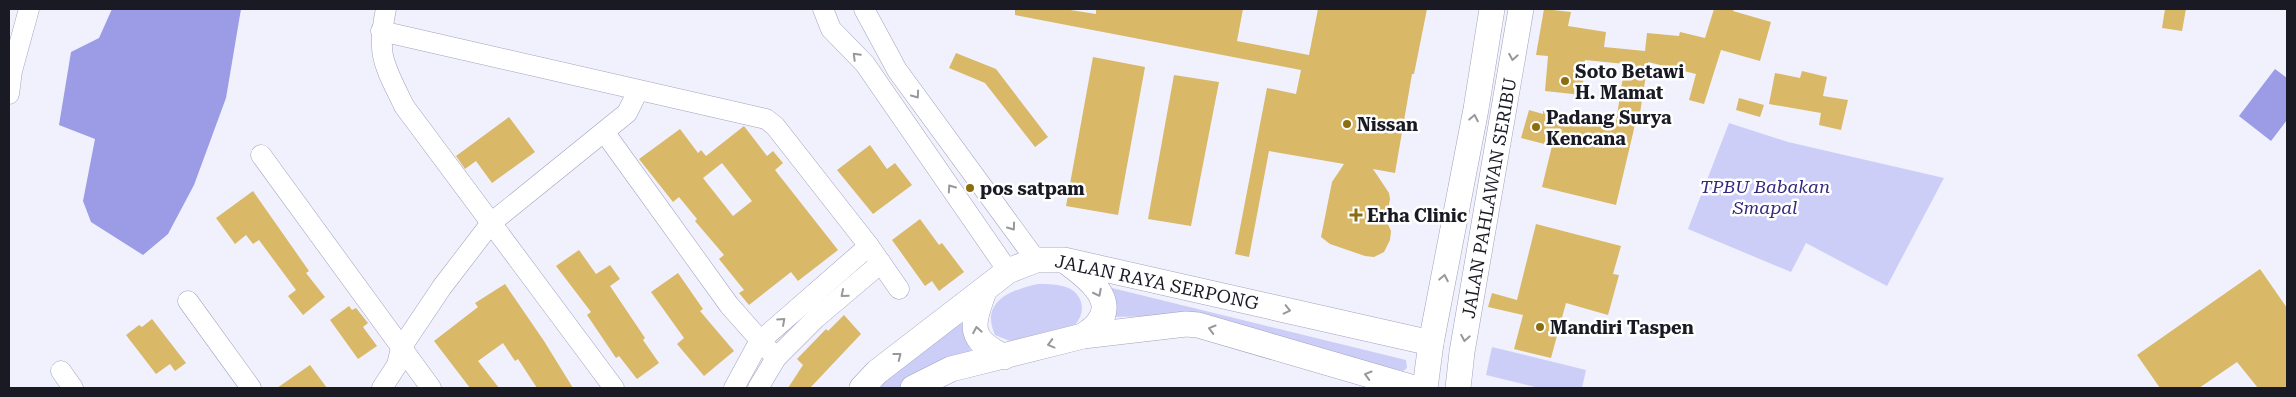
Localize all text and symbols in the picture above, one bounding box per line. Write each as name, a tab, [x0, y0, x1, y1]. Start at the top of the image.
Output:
one-way arrow	[853, 52, 862, 61]
one-way arrow	[1509, 52, 1519, 61]
place label: Soto Betawi H. Mamat	[1575, 61, 1684, 103]
marker: Soto Betawi H. Mamat	[1559, 75, 1571, 87]
street label: JALAN PAHLAWAN SERIBU	[1457, 76, 1521, 320]
one-way arrow	[910, 89, 918, 98]
place label: Padang Surya Kencana	[1546, 107, 1672, 149]
place label: Nissan	[1357, 114, 1418, 135]
one-way arrow	[1468, 114, 1479, 123]
marker: Nissan	[1341, 118, 1353, 130]
marker: Padang Surya Kencana	[1530, 121, 1542, 133]
park label: TPBU Babakan Smapal	[1700, 176, 1830, 218]
place label: pos satpam	[980, 178, 1085, 199]
marker: pos satpam	[964, 182, 976, 194]
one-way arrow	[948, 184, 957, 193]
place label: Erha Clinic	[1367, 205, 1467, 226]
marker: Erha Clinic	[1349, 208, 1363, 222]
one-way arrow	[1005, 221, 1015, 230]
street label: JALAN RAYA SERPONG	[1053, 250, 1261, 314]
one-way arrow	[1438, 274, 1448, 282]
one-way arrow	[1092, 288, 1102, 297]
one-way arrow	[841, 289, 850, 297]
one-way arrow	[1282, 304, 1291, 314]
place label: Mandiri Taspen	[1550, 317, 1694, 338]
one-way arrow	[777, 318, 786, 327]
marker: Mandiri Taspen	[1534, 321, 1546, 333]
one-way arrow	[1208, 324, 1216, 334]
one-way arrow	[973, 326, 983, 335]
one-way arrow	[1460, 333, 1470, 342]
one-way arrow	[1048, 339, 1056, 349]
one-way arrow	[892, 353, 901, 361]
one-way arrow	[1364, 370, 1372, 380]

